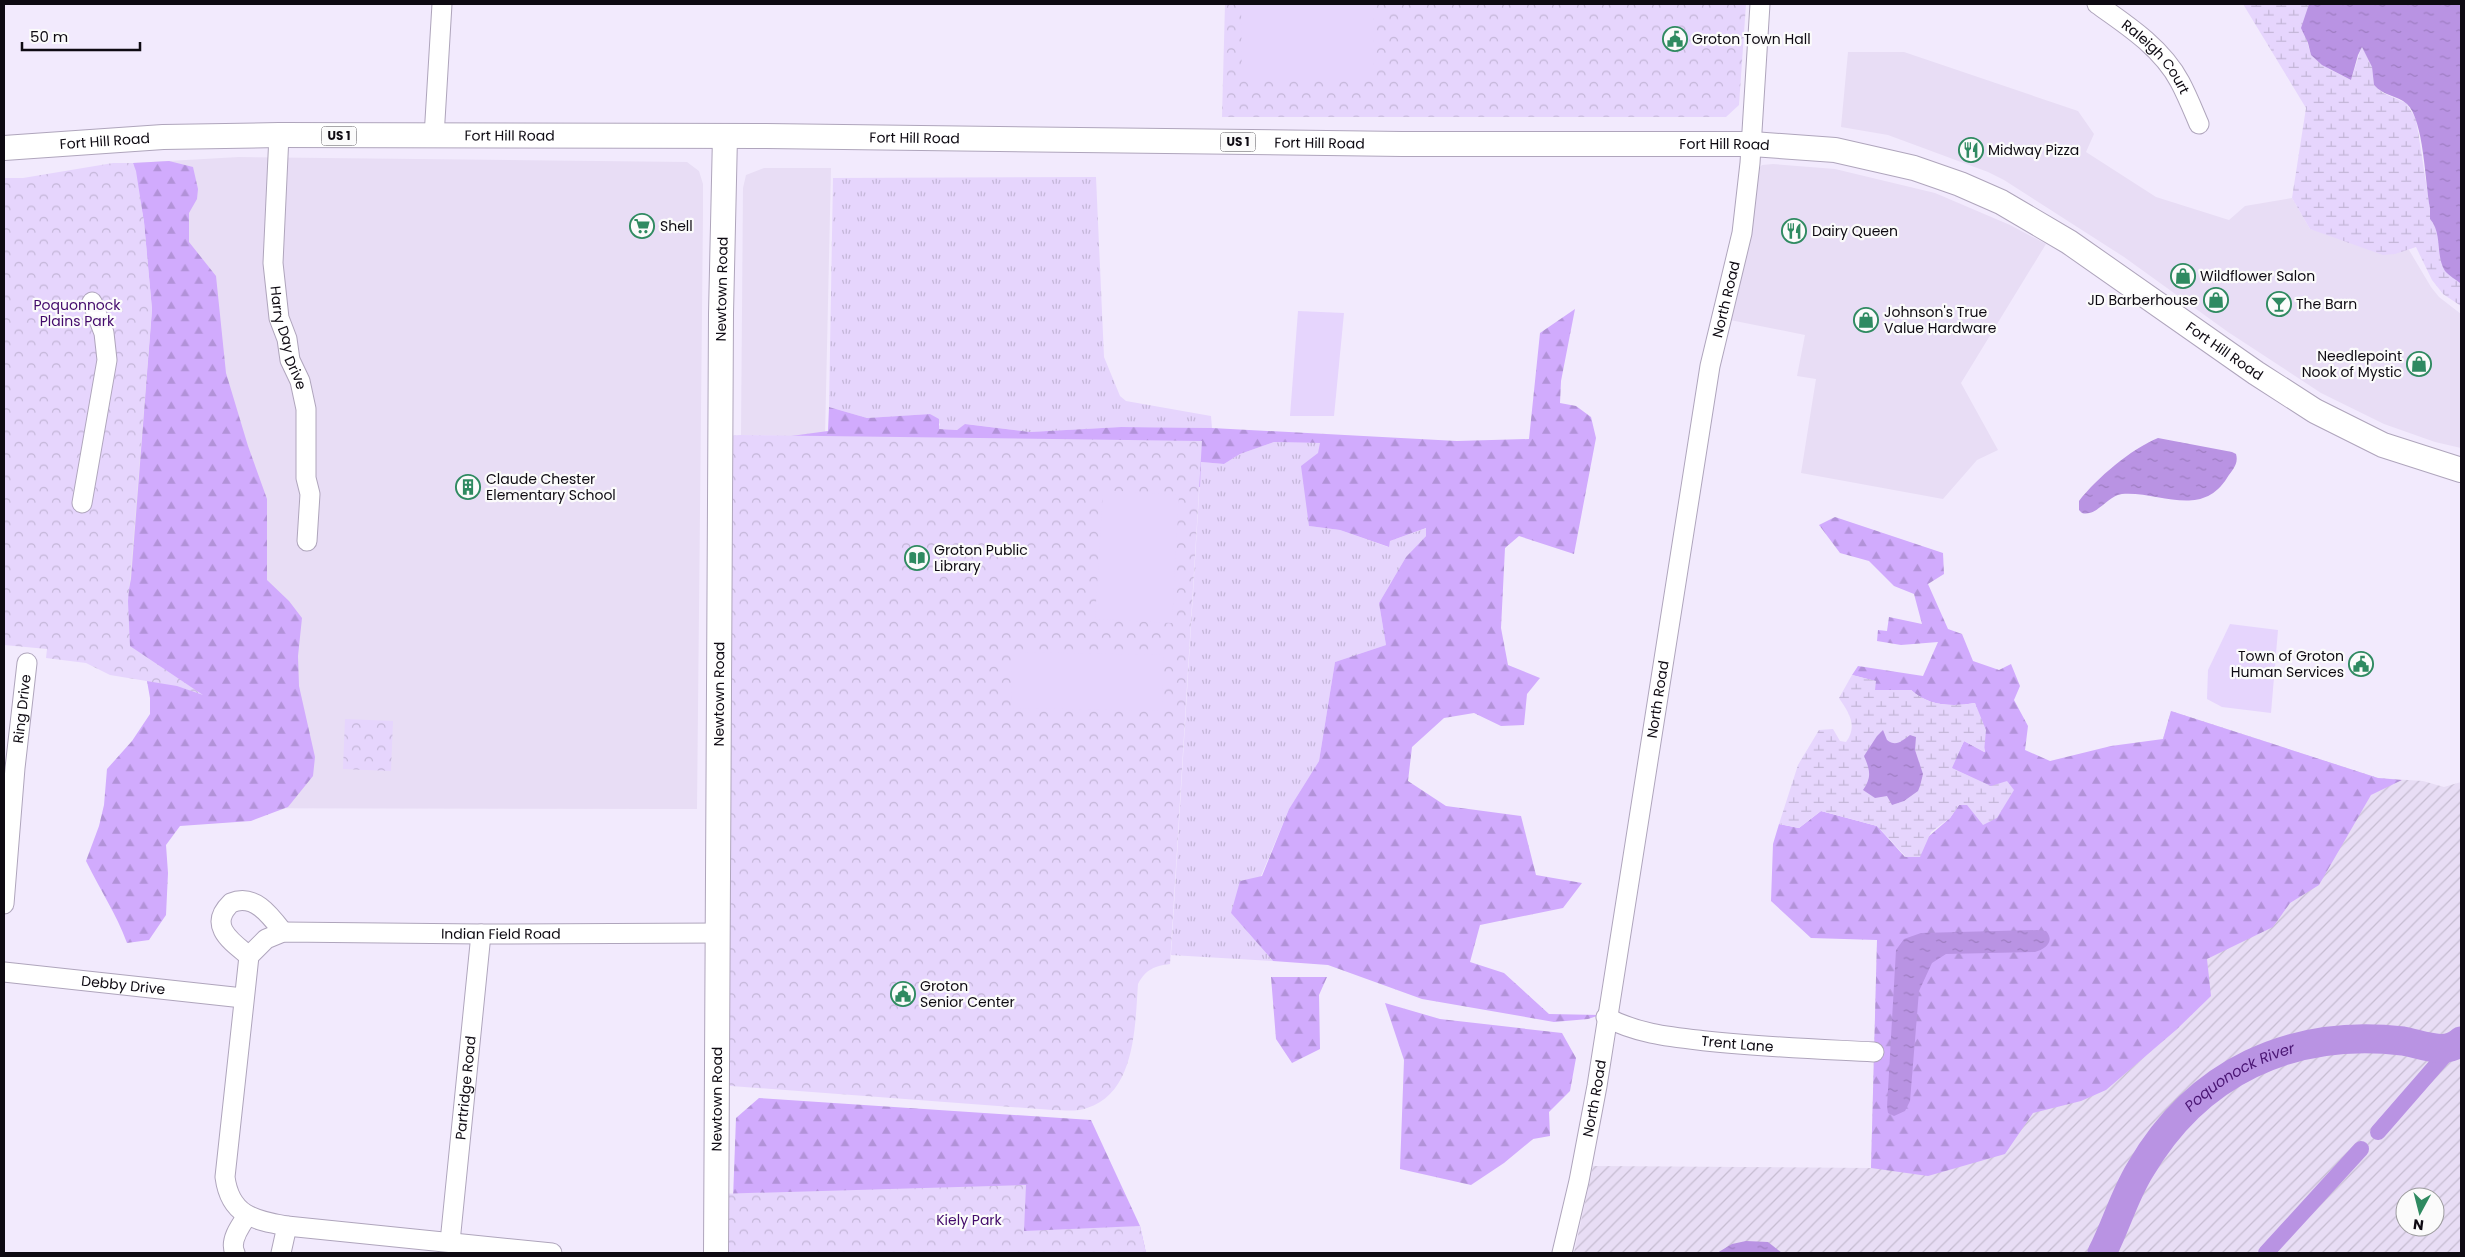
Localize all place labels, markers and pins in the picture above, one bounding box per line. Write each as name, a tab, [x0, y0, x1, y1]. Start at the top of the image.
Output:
public building icon: Groton Town Hall	[1662, 26, 1688, 52]
place label: Groton Town Hall	[1692, 29, 1811, 49]
restaurant icon: Midway Pizza	[1958, 137, 1984, 163]
place label: Midway Pizza	[1988, 140, 2079, 160]
supermarket icon: Shell	[629, 213, 655, 239]
place label: Shell	[660, 216, 693, 236]
restaurant icon: Dairy Queen	[1781, 218, 1807, 244]
place label: Dairy Queen	[1812, 221, 1898, 241]
shop icon: Wildflower Salon	[2170, 263, 2196, 289]
place label: Wildflower Salon	[2200, 266, 2315, 286]
shop icon: JD Barberhouse	[2203, 287, 2229, 313]
place label: JD Barberhouse	[2087, 290, 2198, 310]
bar icon: The Barn	[2266, 291, 2292, 317]
place label: The Barn	[2296, 294, 2357, 314]
place label: Johnson's True Value Hardware	[1884, 302, 1997, 338]
shop icon: Johnson's True Value Hardware	[1853, 307, 1879, 333]
place label: Needlepoint Nook of Mystic	[2302, 346, 2402, 382]
shop icon: Needlepoint Nook of Mystic	[2406, 351, 2432, 377]
place label: Claude Chester Elementary School	[486, 469, 616, 505]
building icon: Claude Chester Elementary School	[455, 474, 481, 500]
place label: Groton Public Library	[934, 540, 1028, 576]
library icon: Groton Public Library	[904, 545, 930, 571]
place label: Town of Groton Human Services	[2231, 646, 2344, 682]
public building icon: Town of Groton Human Services	[2348, 651, 2374, 677]
place label: Groton Senior Center	[920, 976, 1015, 1012]
public building icon: Groton Senior Center	[890, 981, 916, 1007]

